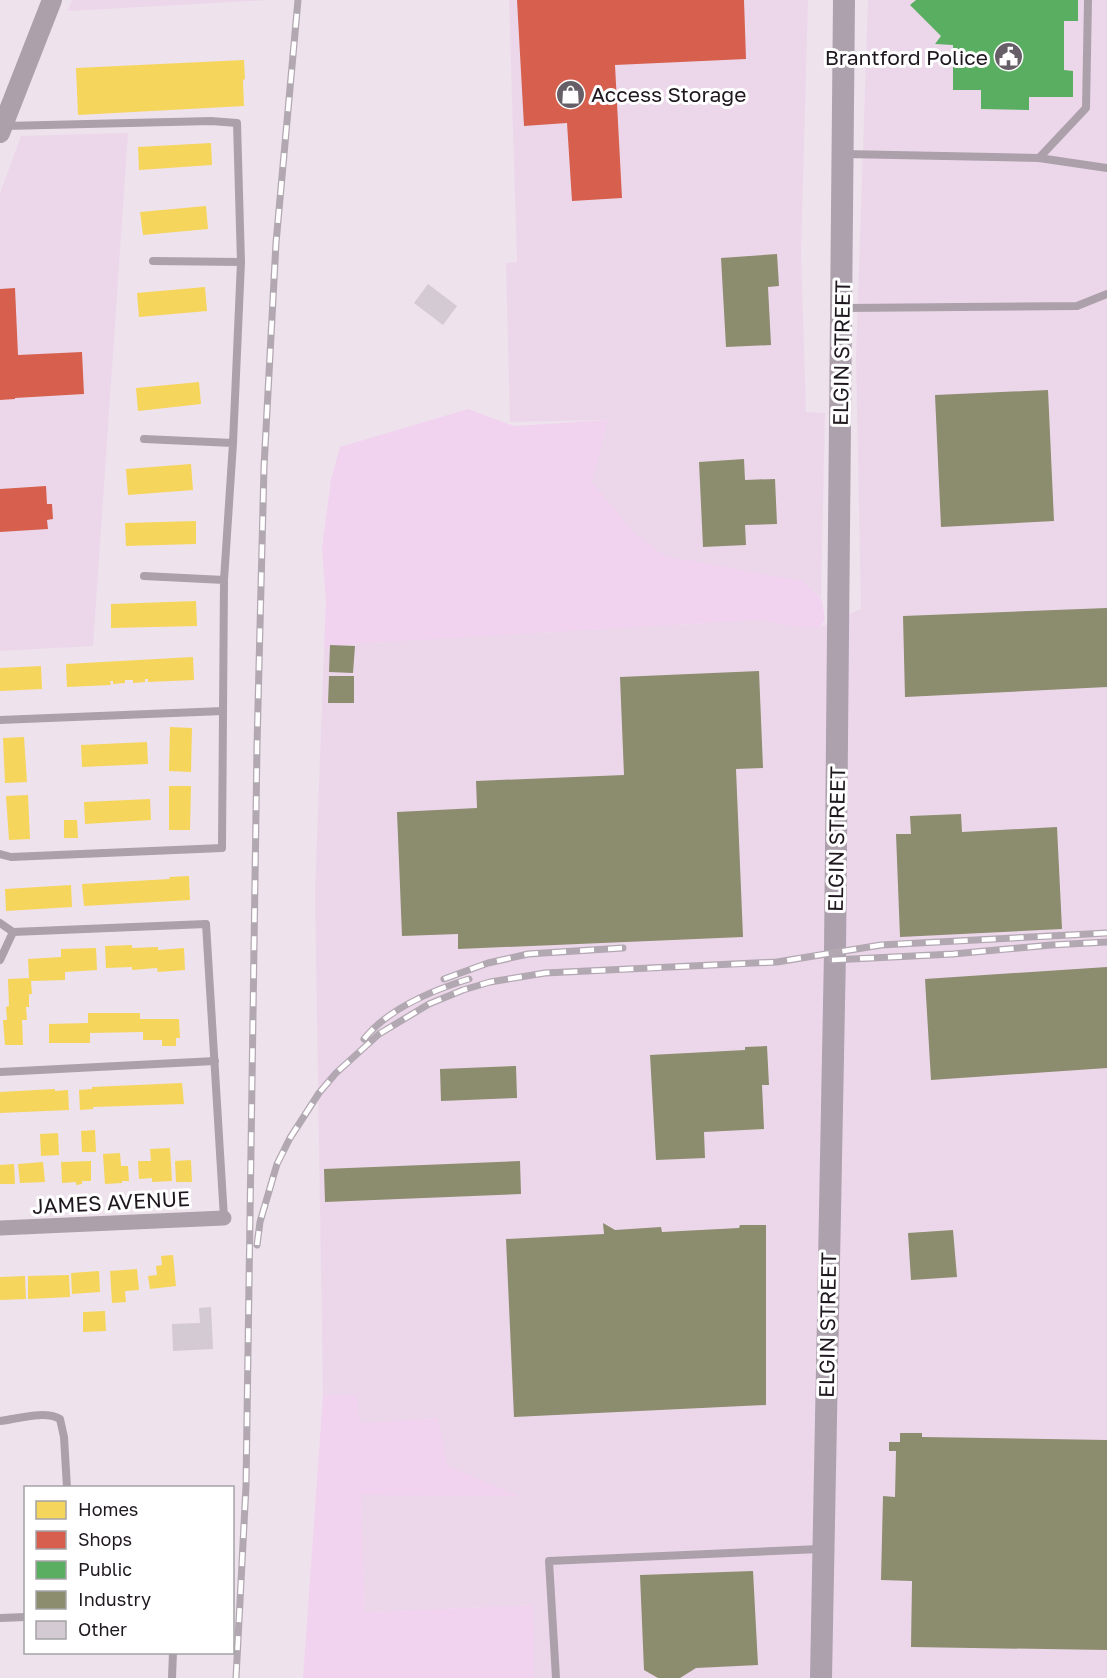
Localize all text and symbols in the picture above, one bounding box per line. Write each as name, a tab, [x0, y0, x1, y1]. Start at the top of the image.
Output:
public building icon: Brantford Police	[993, 41, 1025, 73]
place label: Brantford Police	[825, 44, 988, 70]
shop icon: Access Storage	[554, 78, 586, 110]
place label: Access Storage	[591, 81, 746, 107]
street label: ELGIN STREET	[827, 280, 855, 426]
street label: ELGIN STREET	[822, 766, 850, 912]
street label: JAMES AVENUE	[32, 1185, 190, 1219]
street label: ELGIN STREET	[813, 1252, 841, 1398]
legend	[24, 1486, 234, 1654]
text: Homes	[78, 1498, 138, 1520]
text: Shops	[78, 1528, 132, 1550]
text: Public	[78, 1558, 132, 1580]
text: Industry	[78, 1588, 151, 1610]
text: Other	[78, 1618, 127, 1640]

